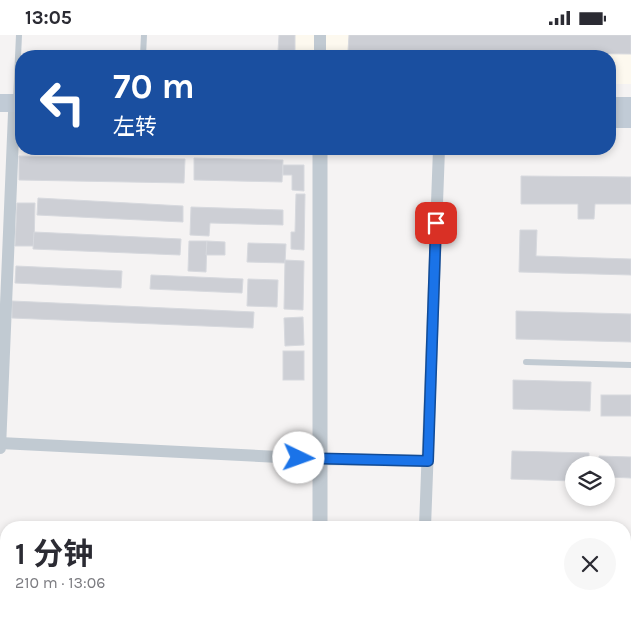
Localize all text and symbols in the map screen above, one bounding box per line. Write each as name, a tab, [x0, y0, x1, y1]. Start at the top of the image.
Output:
text: 13:05	[25, 7, 72, 29]
text: 70 m	[113, 66, 195, 107]
icon: left	[30, 70, 95, 135]
text: 左转	[113, 114, 157, 140]
pin	[415, 202, 457, 244]
icon: arrive	[422, 209, 450, 237]
position arrow	[272, 431, 324, 483]
map controls	[565, 456, 615, 506]
button: layers	[565, 456, 615, 506]
text: 1 分钟	[15, 536, 93, 572]
button: close	[564, 538, 616, 590]
text: 210 m · 13:06	[15, 573, 105, 592]

